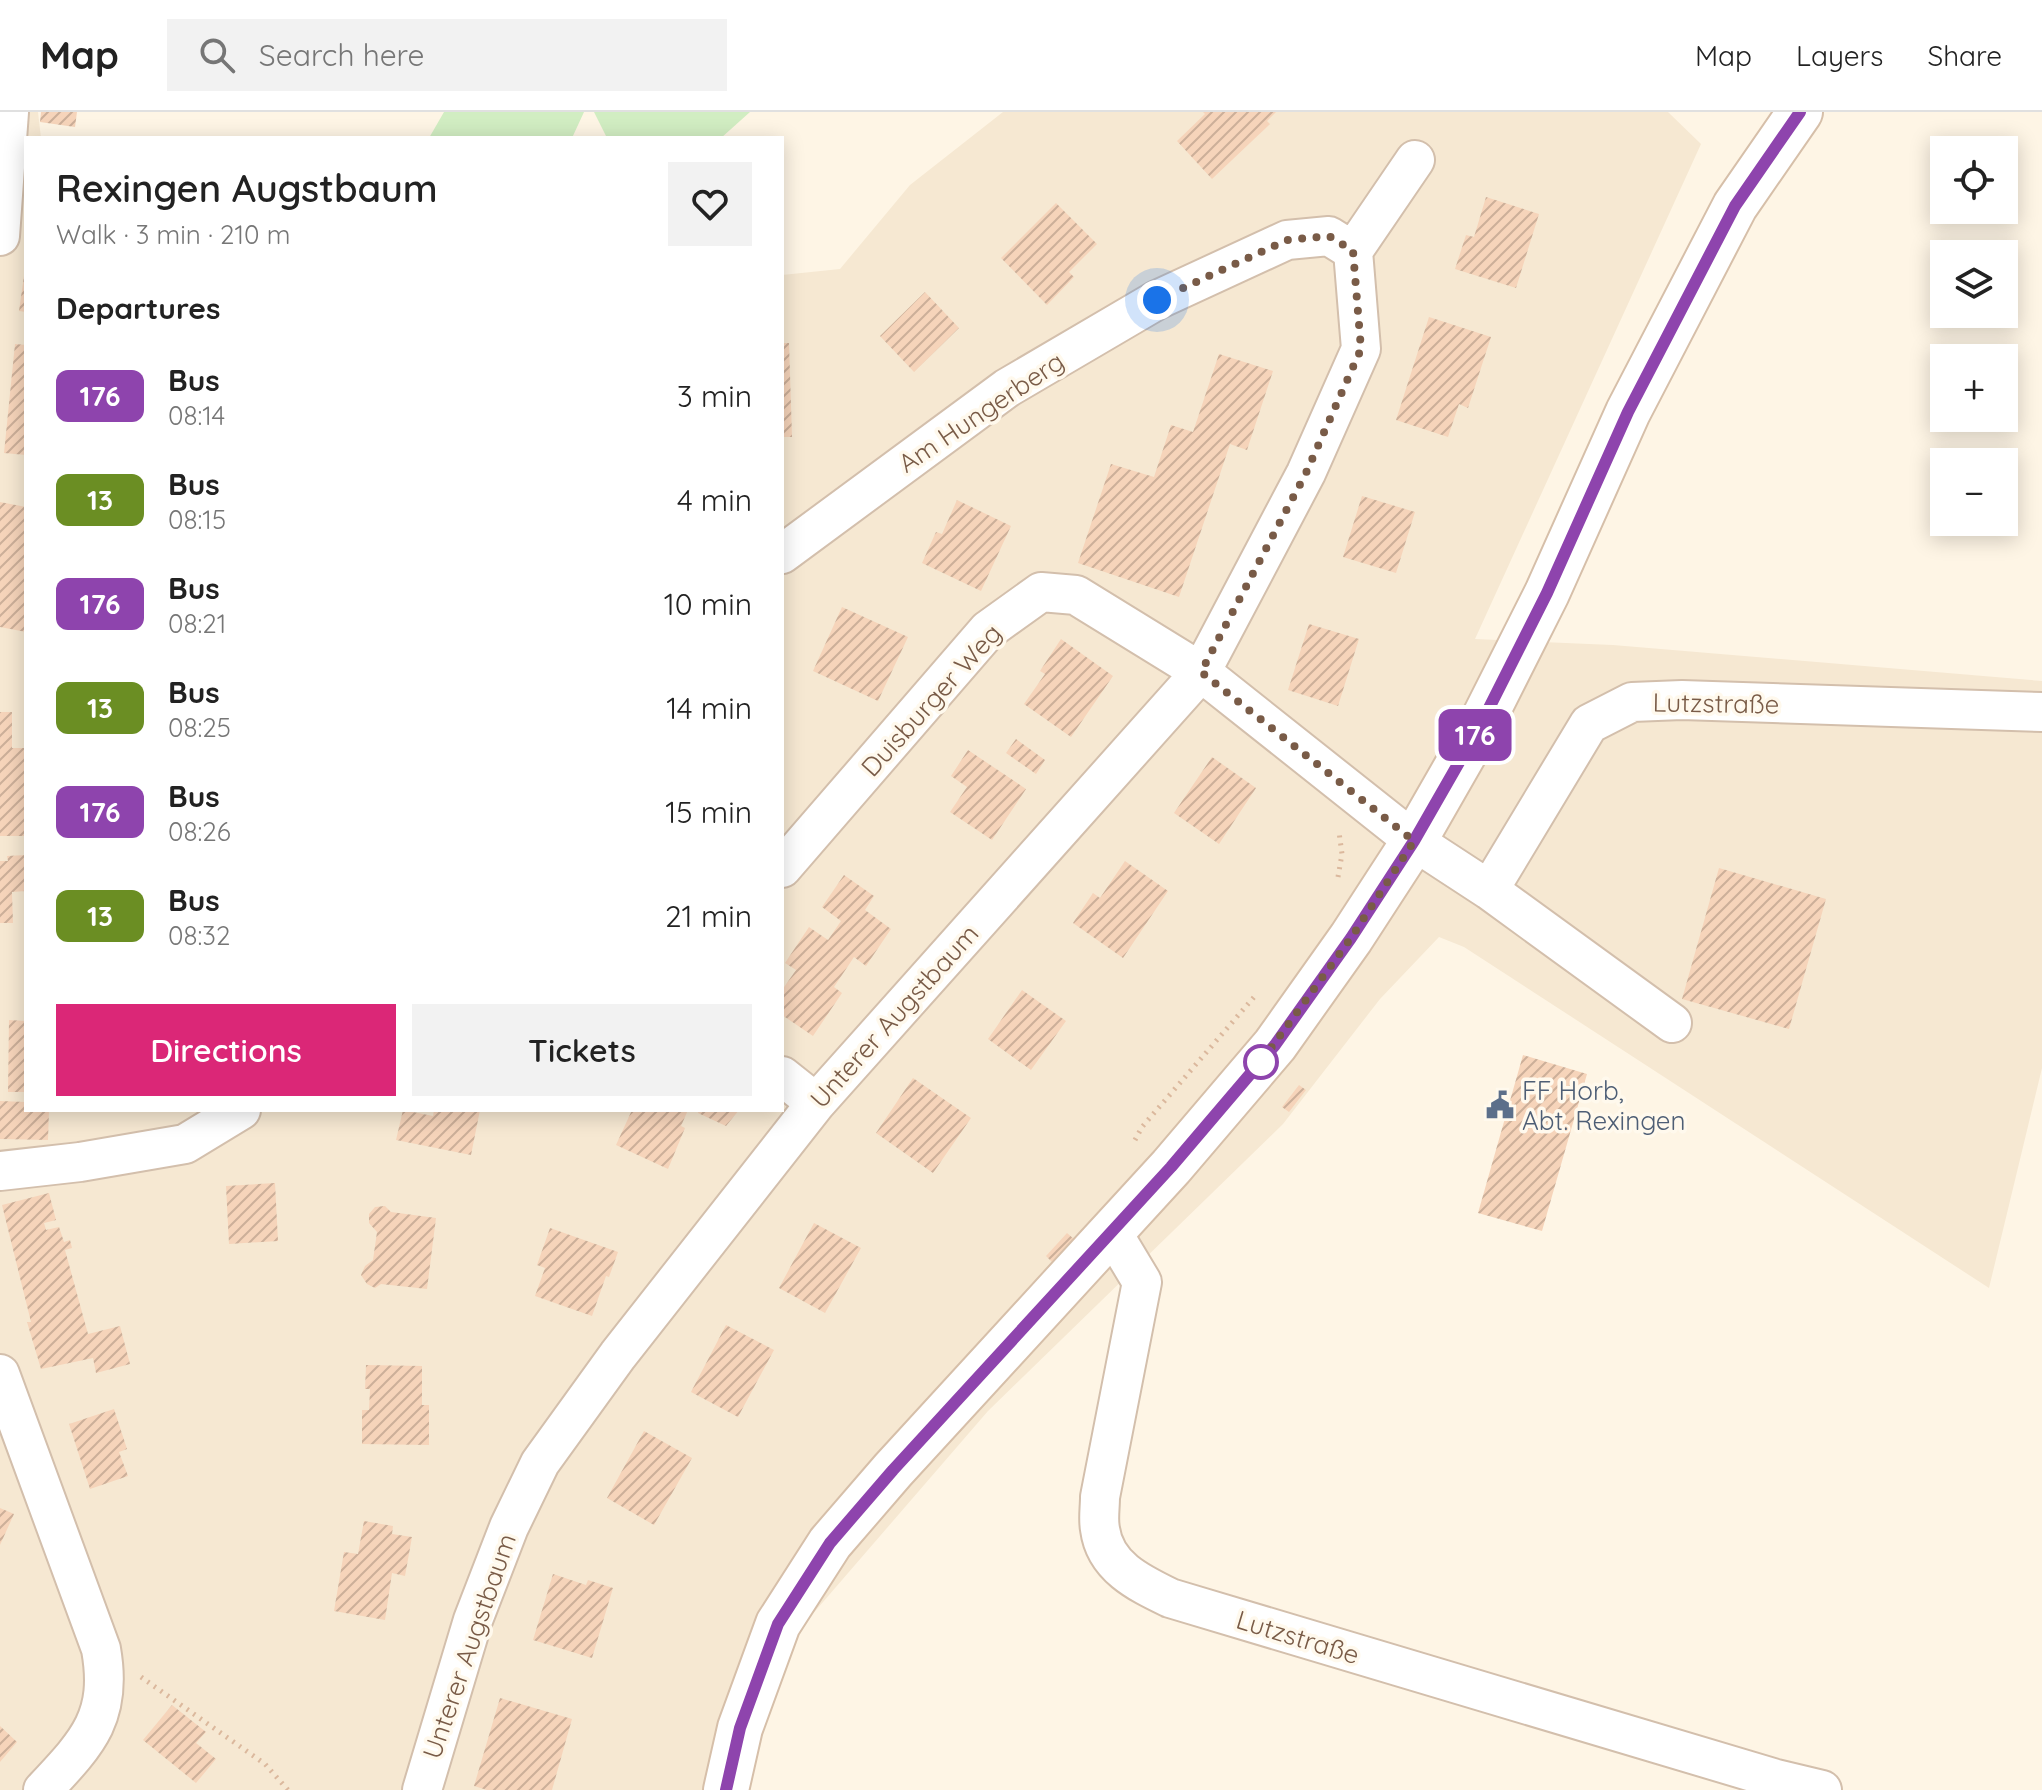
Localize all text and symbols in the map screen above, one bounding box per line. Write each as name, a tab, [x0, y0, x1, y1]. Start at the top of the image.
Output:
search box	[167, 19, 727, 91]
text: Map	[40, 31, 119, 79]
icon: search	[195, 33, 239, 77]
text: Search here	[259, 36, 424, 74]
text: Map	[1695, 38, 1752, 73]
text: Layers	[1796, 38, 1883, 73]
text: Share	[1927, 38, 2002, 73]
map controls	[1930, 136, 2018, 536]
button: locate	[1930, 136, 2018, 224]
button: heart	[668, 162, 752, 246]
text: Rexingen Augstbaum	[56, 164, 438, 212]
text: Walk · 3 min · 210 m	[56, 218, 290, 251]
button: layers	[1930, 240, 2018, 328]
your location	[1137, 280, 1177, 320]
text: Departures	[56, 289, 221, 327]
street label: Am Hungerberg	[892, 344, 1070, 480]
button: +	[1930, 344, 2018, 432]
text: Bus	[168, 361, 220, 399]
text: 3 min	[677, 377, 752, 415]
text: 176	[80, 378, 120, 413]
text: 08:14	[168, 399, 225, 432]
button: −	[1930, 448, 2018, 536]
text: Bus	[168, 465, 220, 503]
text: 4 min	[677, 481, 752, 519]
text: 13	[87, 482, 113, 517]
text: 08:15	[168, 503, 226, 536]
text: Bus	[168, 569, 220, 607]
text: 10 min	[664, 585, 752, 623]
text: 176	[80, 586, 120, 621]
text: 08:21	[168, 607, 226, 640]
street label: Duisburger Weg	[854, 617, 1008, 783]
text: Bus	[168, 673, 220, 711]
street label: Lutzstraße	[1652, 685, 1780, 721]
text: 14 min	[666, 689, 752, 727]
text: 13	[87, 690, 113, 725]
line badge: 176	[1429, 709, 1521, 761]
text: 08:25	[168, 711, 231, 744]
text: 176	[1455, 717, 1495, 752]
text: Bus	[168, 777, 220, 815]
text: 15 min	[665, 793, 752, 831]
text: 176	[80, 794, 120, 829]
text: 08:26	[168, 815, 231, 848]
text: Bus	[168, 881, 220, 919]
text: 21 min	[665, 897, 752, 935]
text: 13	[87, 898, 113, 933]
street label: Unterer Augstbaum	[803, 917, 985, 1115]
text: 08:32	[168, 919, 230, 952]
button: Directions	[56, 1004, 396, 1096]
button: Tickets	[412, 1004, 752, 1096]
unlabelled marker	[1244, 1045, 1278, 1079]
place label: FF Horb, Abt. Rexingen	[1522, 1074, 1686, 1137]
public building icon: FF Horb, Abt. Rexingen	[1485, 1090, 1515, 1120]
street label: Unterer Augstbaum	[415, 1529, 523, 1763]
street label: Lutzstraße	[1233, 1603, 1363, 1671]

